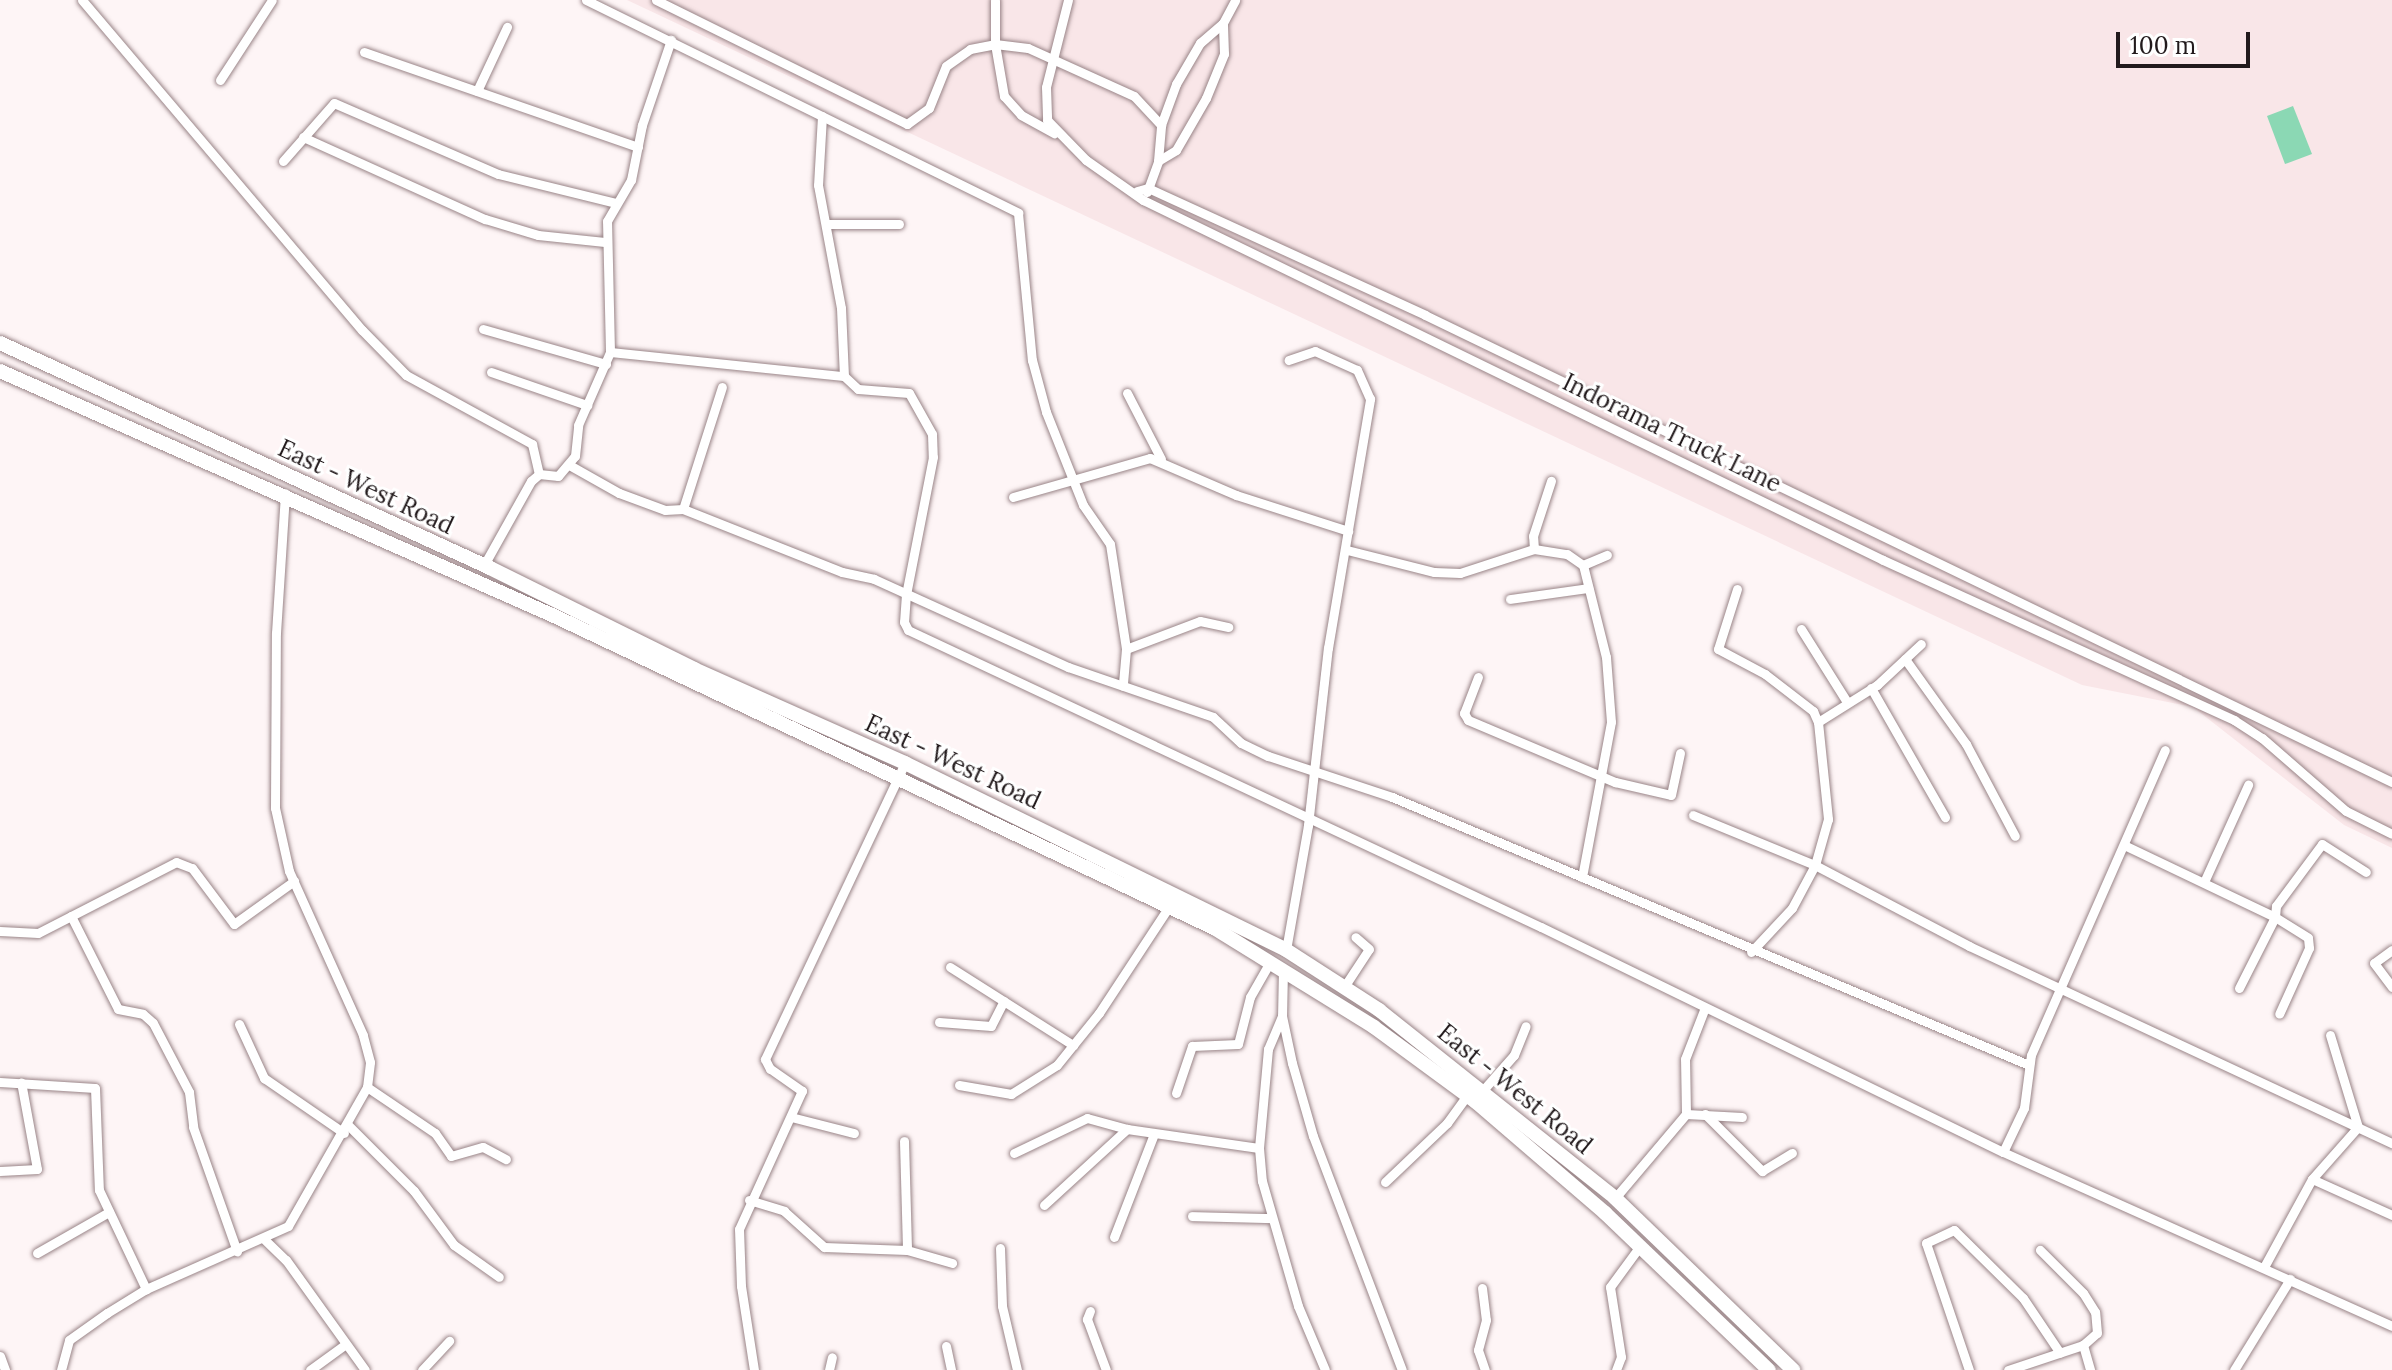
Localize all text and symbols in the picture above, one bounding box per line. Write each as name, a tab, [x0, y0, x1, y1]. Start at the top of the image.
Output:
scale bar	[2120, 16, 2254, 66]
text: 100 m	[2130, 30, 2196, 61]
street label: Indorama Truck Lane	[1558, 368, 1786, 498]
street label: East - West Road	[274, 434, 458, 540]
street label: East - West Road	[861, 709, 1045, 815]
street label: East - West Road	[1432, 1018, 1598, 1160]

